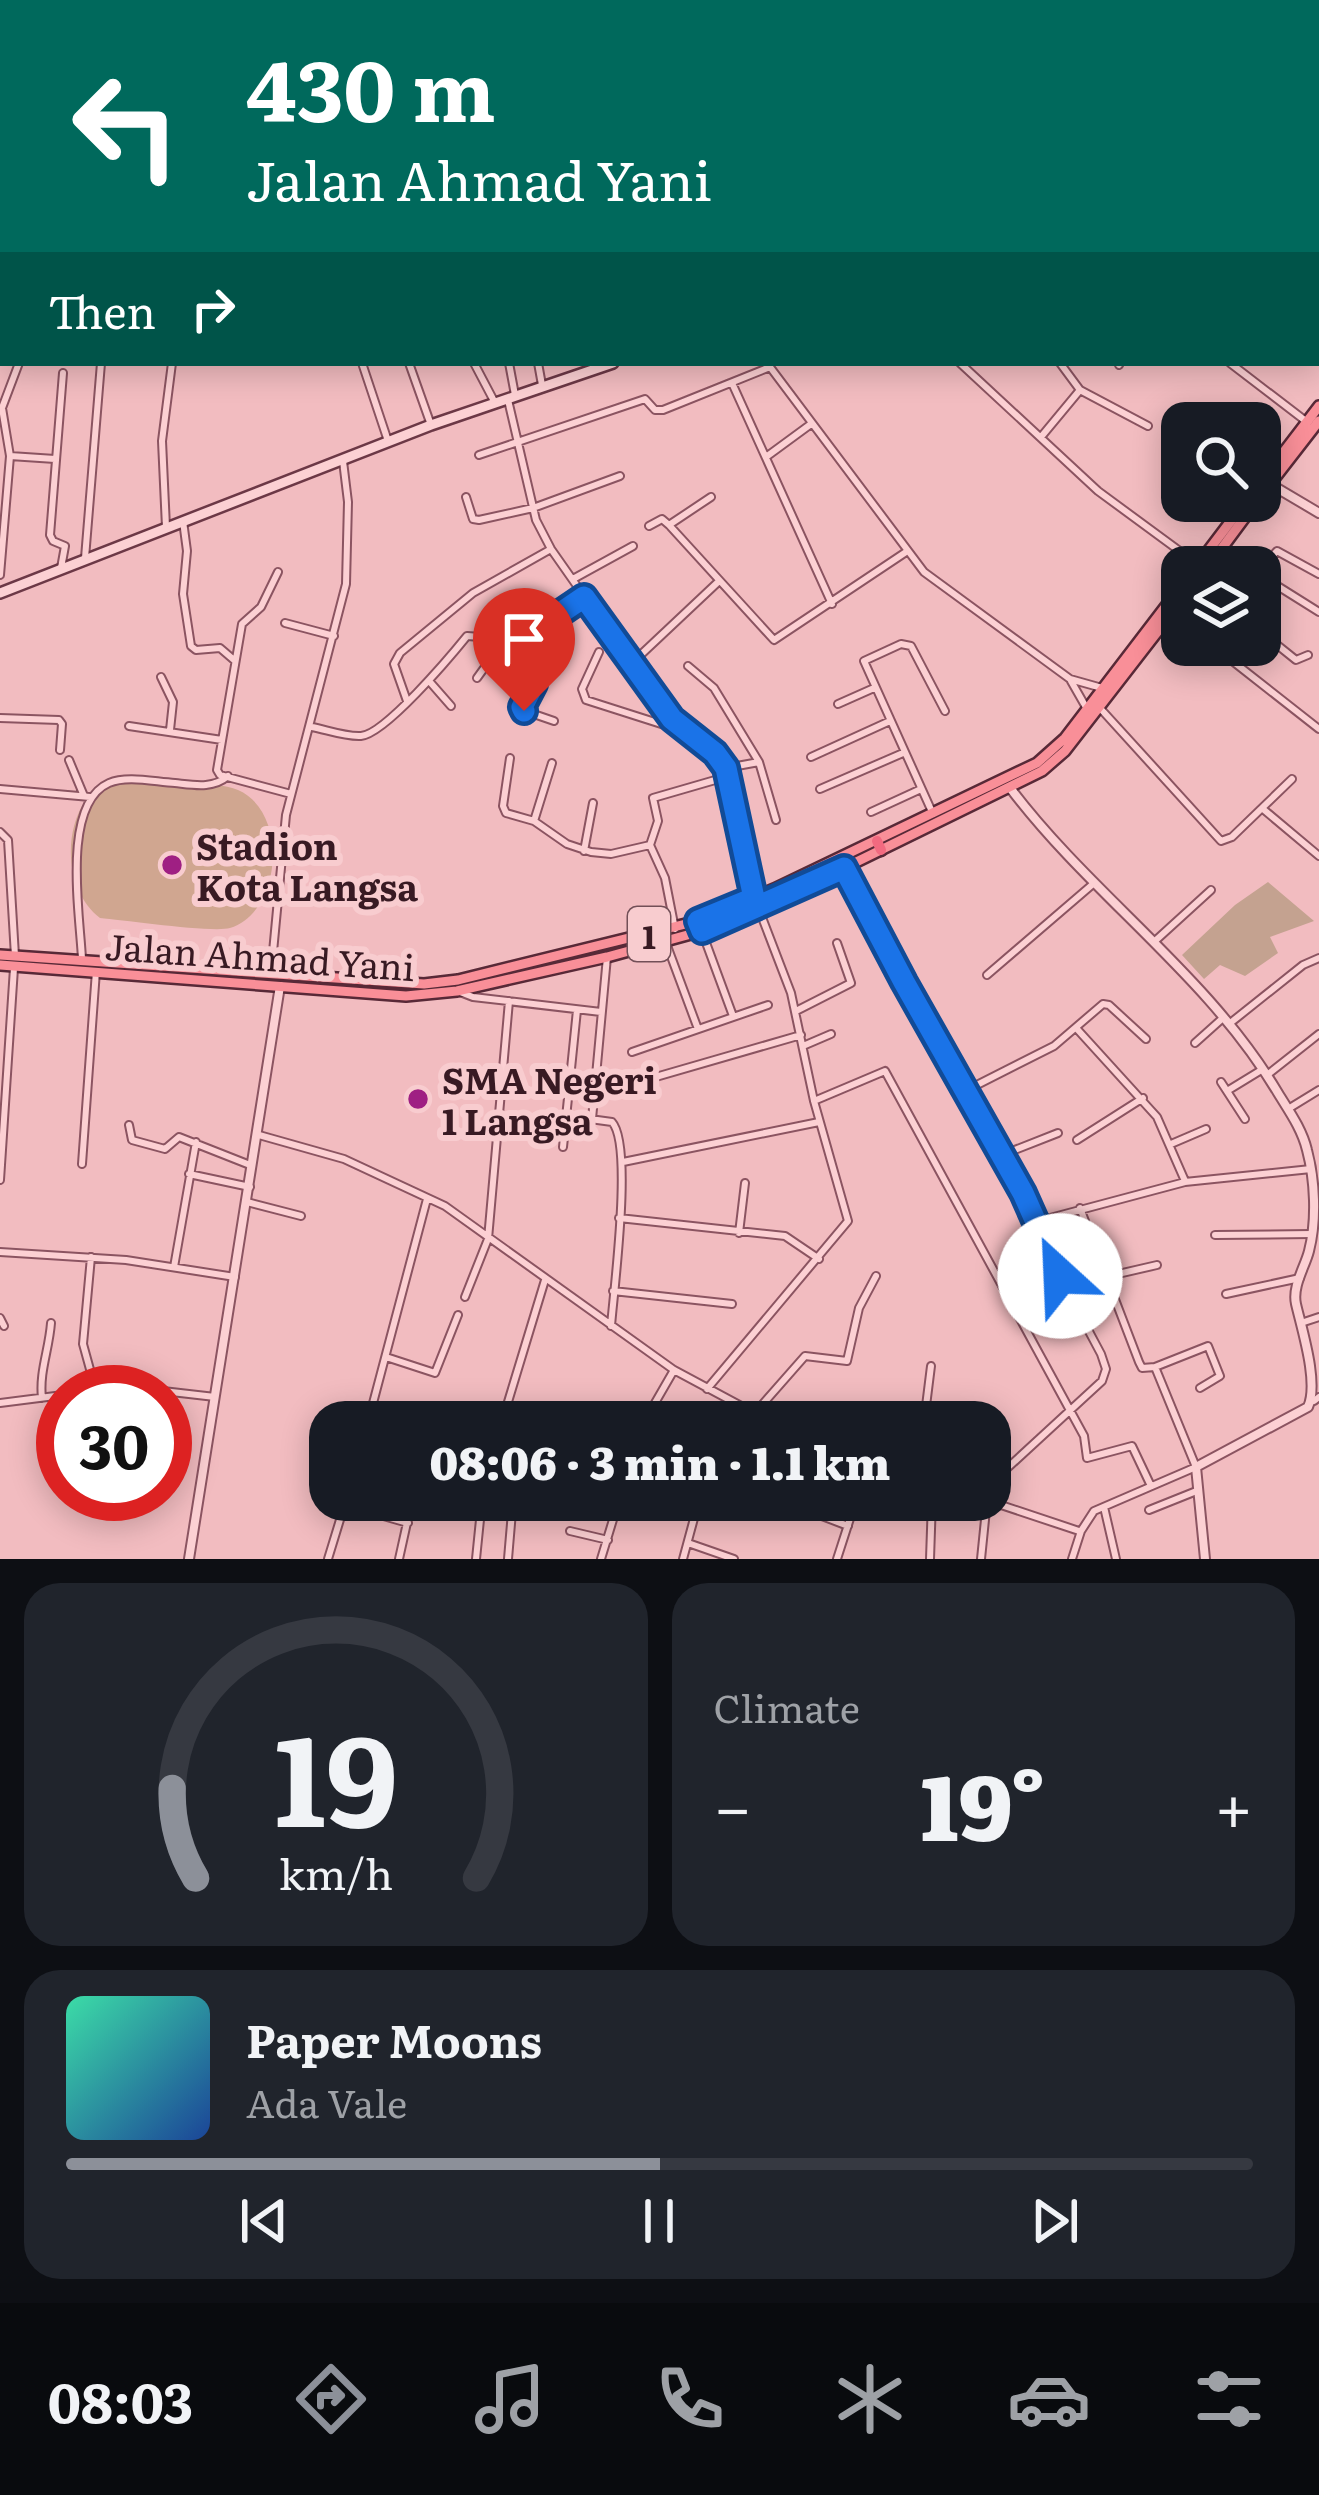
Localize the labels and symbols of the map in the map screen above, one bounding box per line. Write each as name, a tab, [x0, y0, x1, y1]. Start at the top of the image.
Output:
pin	[473, 588, 575, 711]
place label: Stadion Kota Langsa	[196, 818, 418, 912]
marker: Stadion Kota Langsa	[159, 852, 185, 878]
road number: 1	[628, 907, 670, 961]
street label: Jalan Ahmad Yani	[103, 918, 417, 992]
place label: SMA Negeri 1 Langsa	[442, 1052, 657, 1146]
marker: SMA Negeri 1 Langsa	[405, 1086, 431, 1112]
position arrow	[997, 1213, 1123, 1339]
speed limit sign: 30	[36, 1365, 192, 1521]

